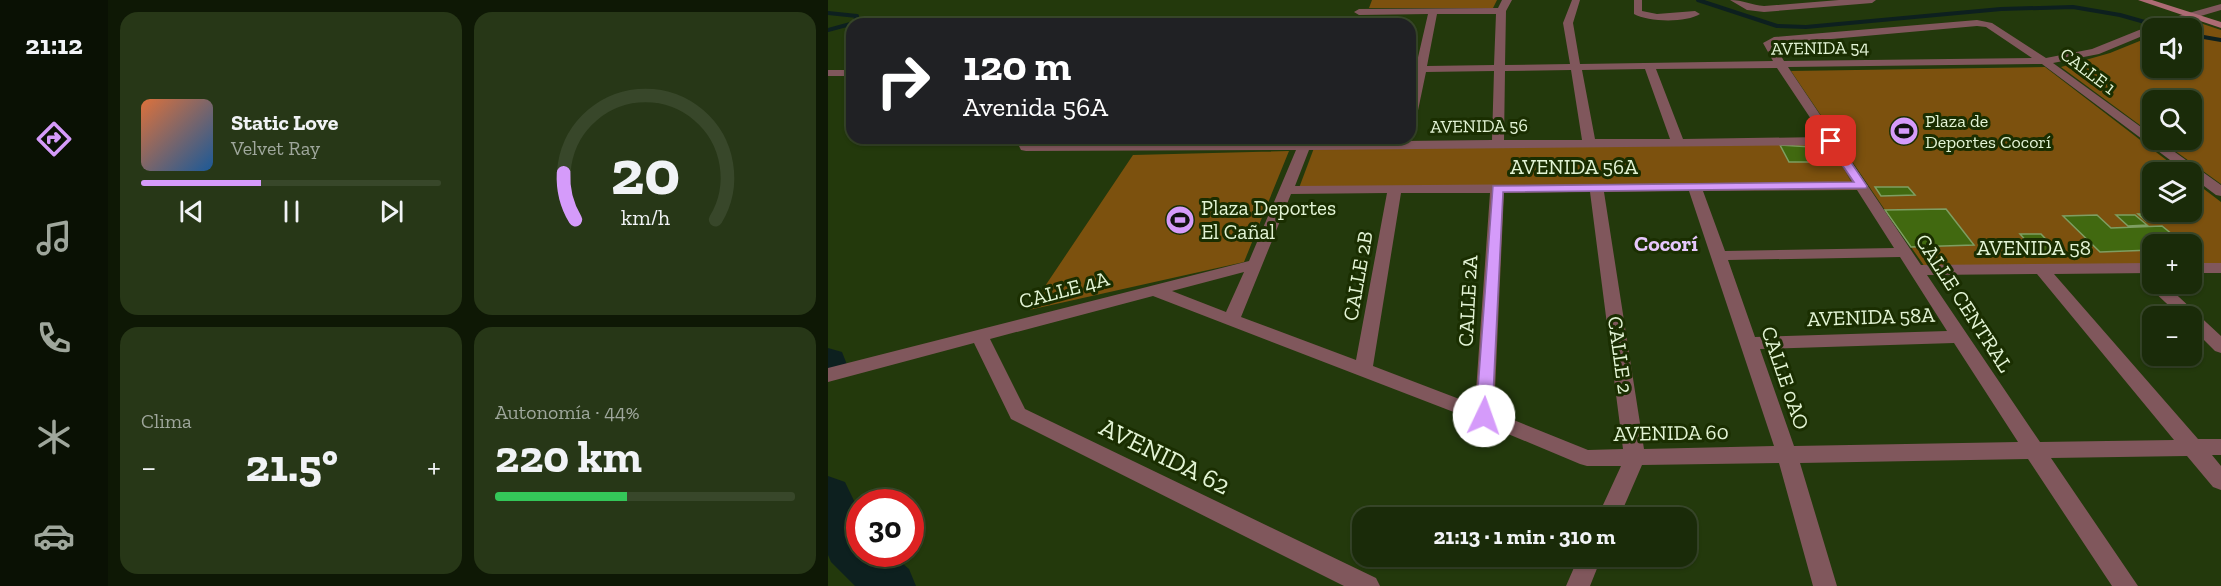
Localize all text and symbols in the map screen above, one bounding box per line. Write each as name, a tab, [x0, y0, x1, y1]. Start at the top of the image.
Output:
map controls	[2142, 18, 2202, 366]
button: sound	[2142, 18, 2202, 78]
text: 21:12	[25, 29, 83, 61]
street label: AVENIDA 54	[1771, 36, 1869, 60]
text: 120 m	[963, 40, 1071, 91]
icon: right	[864, 42, 942, 120]
street label: CALLE 1	[2056, 43, 2120, 99]
button: search	[2142, 90, 2202, 150]
text: Avenida 56A	[963, 91, 1108, 123]
text: Static Love	[231, 109, 338, 136]
place label: Plaza de Deportes Cocorí	[1925, 110, 2051, 153]
street label: AVENIDA 56	[1430, 114, 1528, 138]
pin	[1805, 115, 1856, 166]
sports icon: Plaza de Deportes Cocorí	[1888, 115, 1920, 147]
icon: directions	[33, 118, 75, 160]
icon: arrive	[1814, 124, 1847, 157]
text: Velvet Ray	[231, 136, 320, 160]
text: 20	[610, 136, 680, 211]
street label: AVENIDA 56A	[1510, 154, 1638, 179]
button: layers	[2142, 162, 2202, 222]
icon: previous	[175, 195, 208, 228]
icon: pause	[275, 195, 308, 228]
icon: next	[375, 195, 408, 228]
place label: Plaza Deportes El Cañal	[1201, 195, 1336, 244]
sports icon: Plaza Deportes El Cañal	[1164, 204, 1196, 236]
text: km/h	[621, 206, 669, 231]
icon: music	[33, 217, 75, 259]
street label: CALLE 2B	[1337, 229, 1378, 323]
street label: CALLE CENTRAL	[1910, 229, 2019, 377]
district label: Cocorí	[1634, 230, 1698, 257]
button: +	[2142, 234, 2202, 294]
street label: AVENIDA 58	[1977, 235, 2091, 260]
street label: CALLE 2A	[1453, 254, 1482, 347]
street label: CALLE 4A	[1016, 265, 1112, 314]
street label: AVENIDA 58A	[1807, 302, 1936, 331]
button: −	[2142, 306, 2202, 366]
street label: CALLE 2	[1603, 315, 1638, 395]
icon: phone	[33, 317, 75, 359]
street label: CALLE 0AO	[1756, 323, 1815, 433]
position arrow	[1452, 384, 1516, 448]
text: Autonomía · 44%	[495, 400, 640, 424]
text: Clima	[141, 409, 192, 433]
street label: AVENIDA 62	[1094, 411, 1236, 501]
icon: climate	[33, 416, 75, 458]
street label: AVENIDA 60	[1613, 419, 1729, 446]
text: 220 km	[495, 430, 642, 484]
text: 21.5°	[246, 439, 338, 493]
text: −	[141, 447, 156, 486]
text: +	[427, 447, 441, 486]
speed limit sign: 30	[846, 489, 924, 567]
icon: car	[33, 515, 75, 557]
text: 21:13 · 1 min · 310 m	[1434, 523, 1615, 550]

